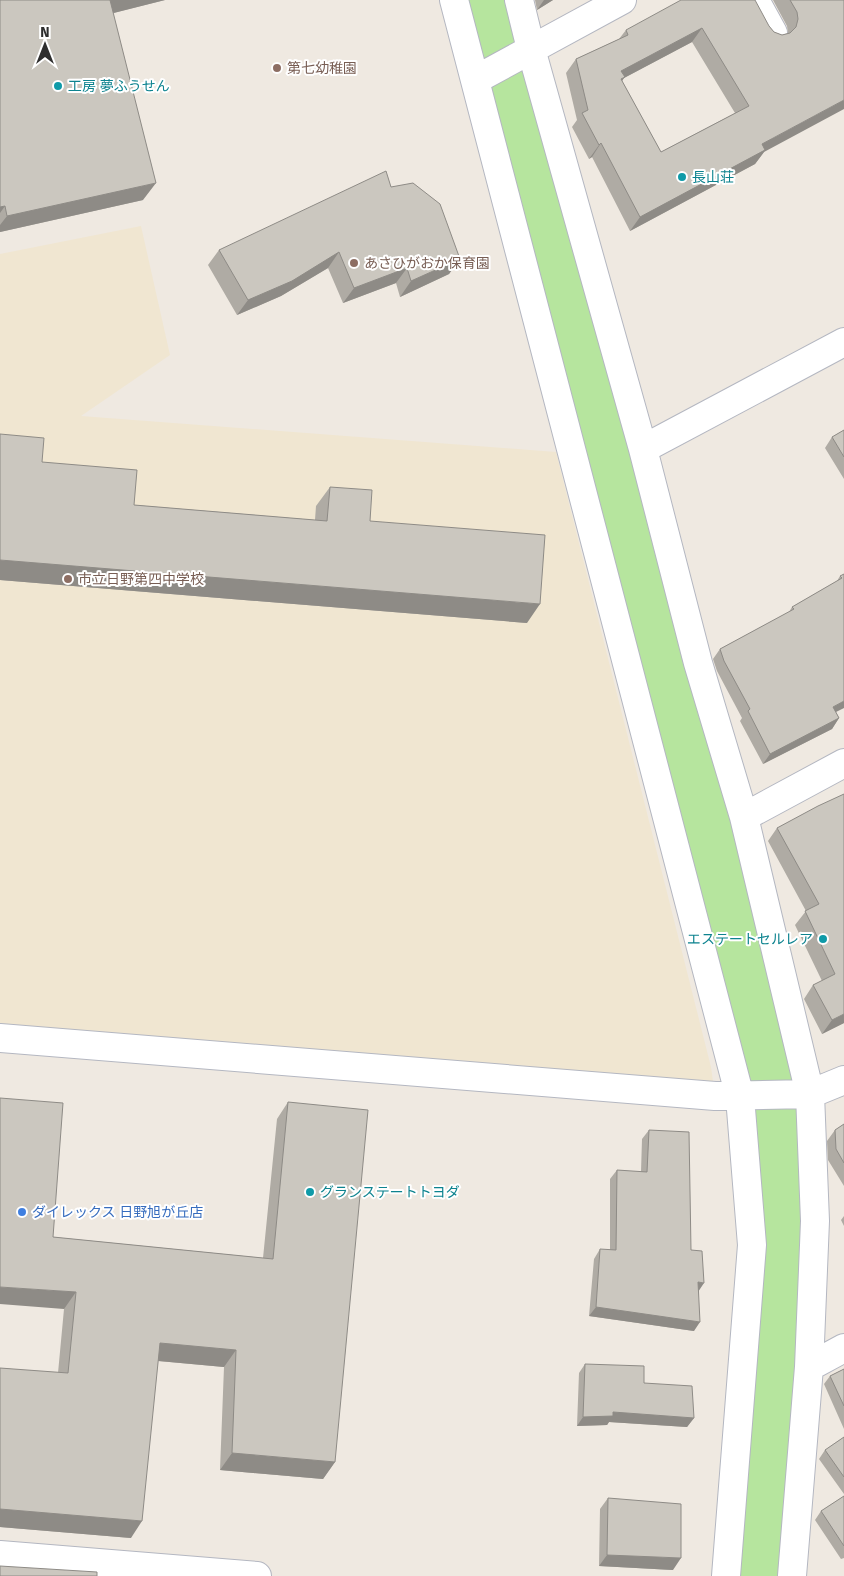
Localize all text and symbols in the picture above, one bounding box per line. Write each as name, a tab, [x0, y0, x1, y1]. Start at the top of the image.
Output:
north arrow	[20, 20, 70, 70]
text: N	[40, 24, 50, 41]
place label: 第七幼稚園	[287, 60, 357, 77]
marker: 第七幼稚園	[271, 62, 283, 74]
place label: 工房 夢ふうせん	[68, 78, 170, 95]
marker: 工房 夢ふうせん	[52, 80, 64, 92]
place label: 長山荘	[692, 169, 734, 186]
marker: 長山荘	[676, 171, 688, 183]
place label: あさひがおか保育園	[364, 255, 490, 272]
marker: あさひがおか保育園	[348, 257, 360, 269]
place label: 市立日野第四中学校	[78, 571, 204, 588]
marker: 市立日野第四中学校	[62, 573, 74, 585]
place label: エステートセルレア	[687, 931, 813, 948]
marker: エステートセルレア	[817, 933, 829, 945]
place label: グランステートトヨダ	[320, 1184, 460, 1201]
marker: グランステートトヨダ	[304, 1186, 316, 1198]
place label: ダイレックス 日野旭が丘店	[32, 1204, 203, 1221]
marker: ダイレックス 日野旭が丘店	[16, 1206, 28, 1218]

